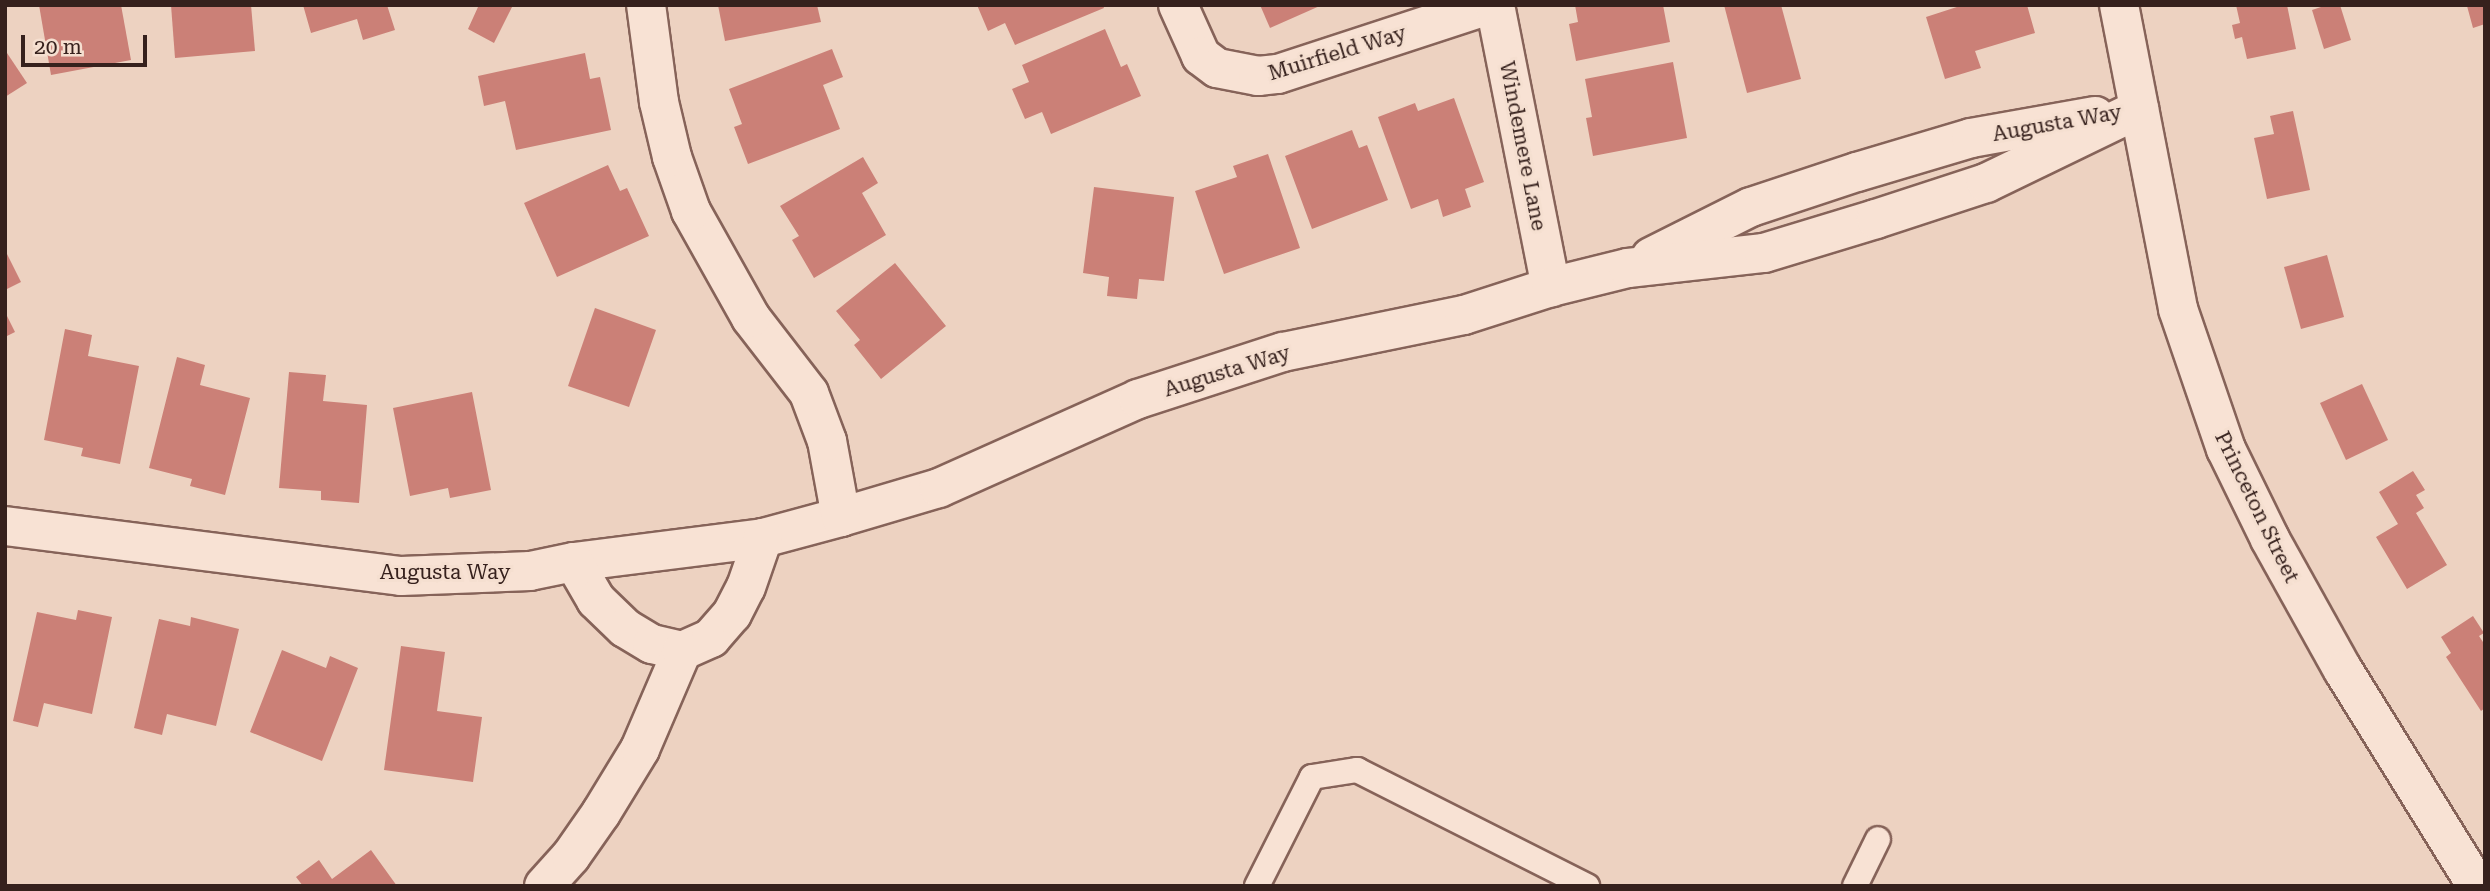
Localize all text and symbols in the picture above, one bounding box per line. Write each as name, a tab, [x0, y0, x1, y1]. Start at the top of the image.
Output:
street label: Muirfield Way	[1265, 20, 1409, 86]
scale bar	[24, 21, 150, 65]
text: 20 m	[34, 35, 82, 59]
street label: Windemere Lane	[1494, 59, 1552, 233]
street label: Augusta Way	[1990, 99, 2124, 147]
street label: Augusta Way	[1161, 340, 1293, 402]
street label: Princeton Street	[2209, 427, 2305, 587]
street label: Augusta Way	[380, 559, 510, 585]

